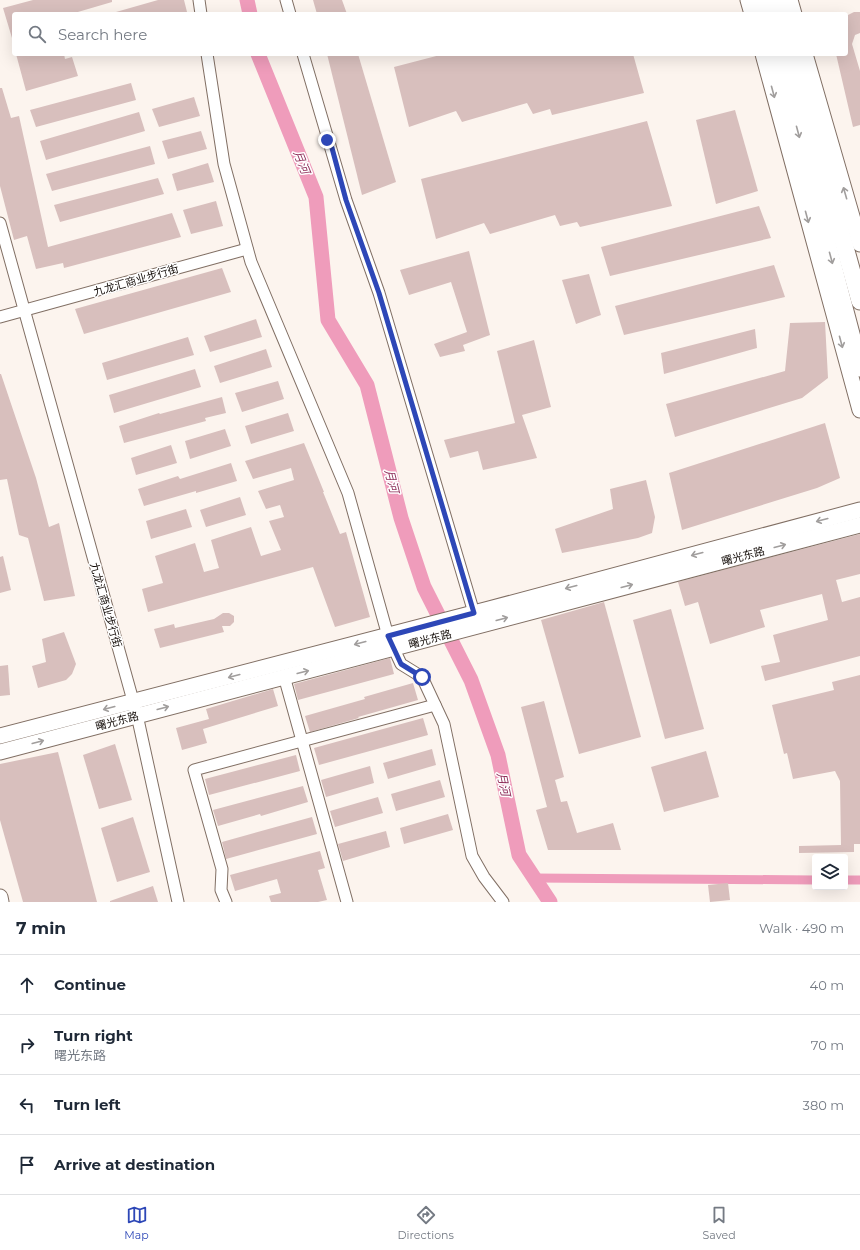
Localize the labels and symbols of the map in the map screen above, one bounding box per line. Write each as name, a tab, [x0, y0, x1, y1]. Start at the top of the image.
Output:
one-way arrow	[770, 85, 777, 98]
one-way arrow	[794, 126, 802, 139]
route end	[318, 131, 336, 149]
water label: 月河	[291, 148, 314, 178]
one-way arrow	[841, 186, 848, 199]
one-way arrow	[804, 210, 811, 223]
one-way arrow	[827, 251, 835, 264]
street label: 九龙汇商业步行街	[92, 261, 180, 299]
one-way arrow	[838, 336, 846, 349]
water label: 月河	[382, 468, 403, 496]
one-way arrow	[816, 517, 829, 525]
one-way arrow	[773, 542, 786, 549]
street label: 曙光东路	[720, 544, 766, 568]
one-way arrow	[690, 551, 703, 558]
street label: 九龙汇商业步行街	[87, 561, 125, 649]
one-way arrow	[621, 582, 634, 589]
one-way arrow	[565, 584, 578, 591]
one-way arrow	[495, 615, 508, 623]
street label: 曙光东路	[407, 627, 453, 651]
one-way arrow	[354, 640, 367, 647]
one-way arrow	[296, 667, 309, 675]
route start	[413, 668, 431, 686]
one-way arrow	[228, 672, 241, 680]
one-way arrow	[157, 704, 170, 712]
one-way arrow	[102, 705, 115, 712]
street label: 曙光东路	[94, 709, 140, 733]
one-way arrow	[31, 738, 44, 745]
water label: 月河	[494, 771, 514, 799]

